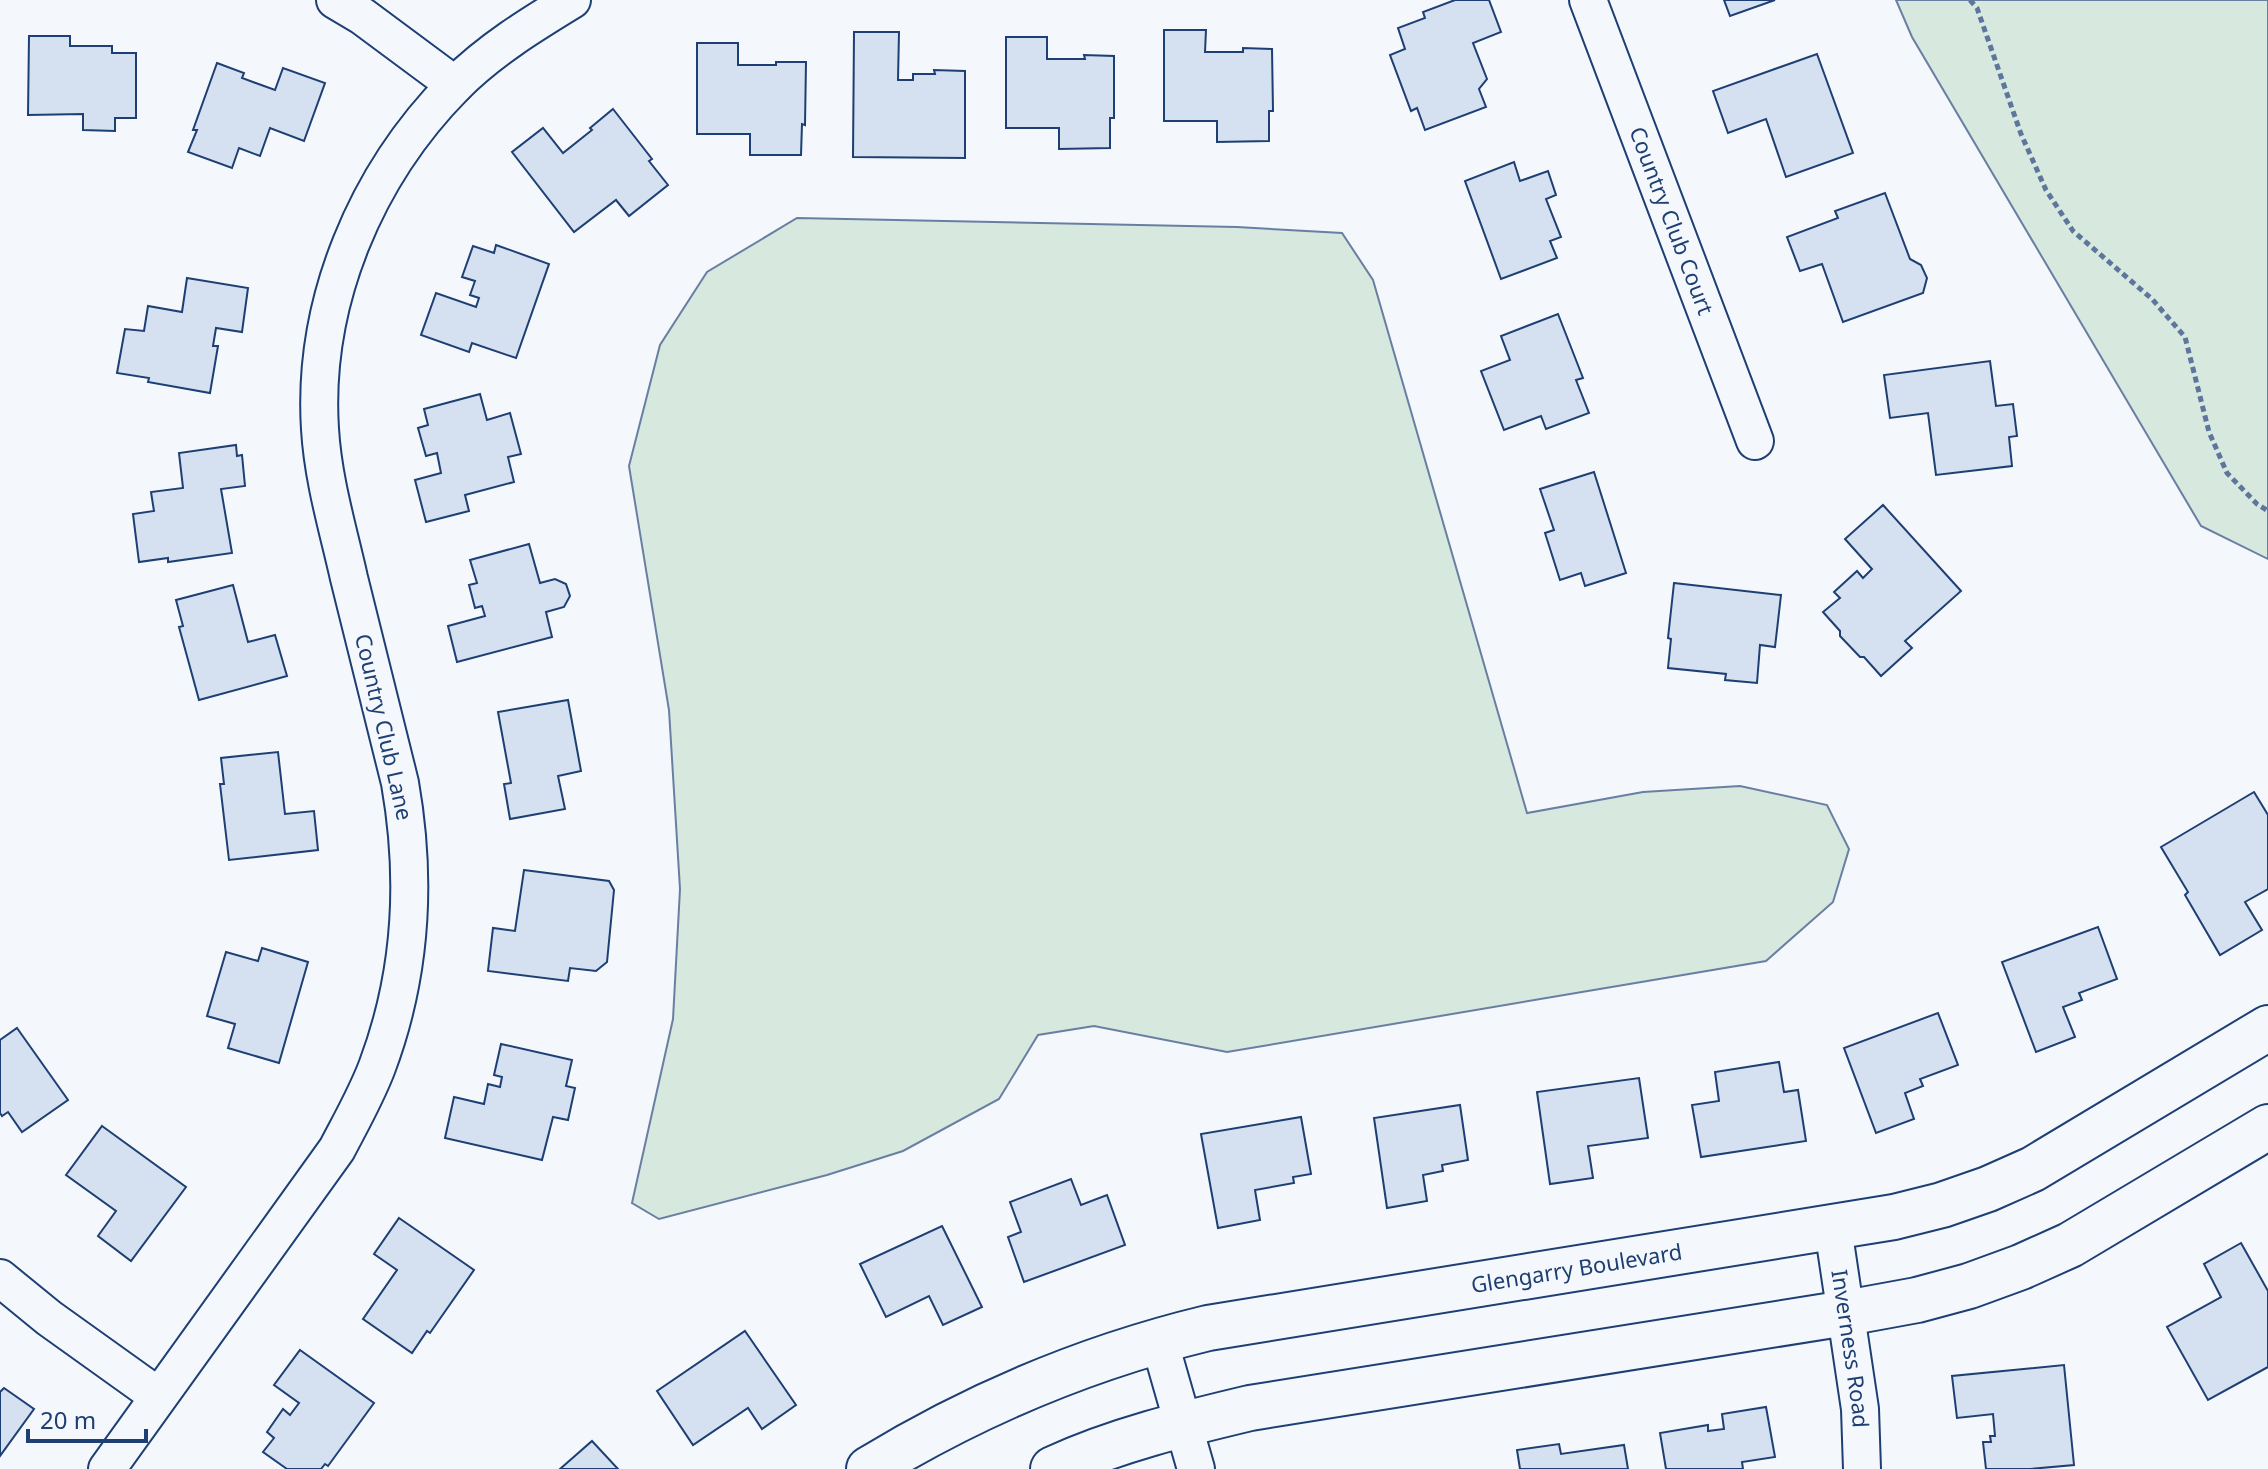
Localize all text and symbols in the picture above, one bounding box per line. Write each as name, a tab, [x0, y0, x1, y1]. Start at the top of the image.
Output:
street label: Country Club Court	[1623, 122, 1722, 319]
street label: Country Club Lane	[349, 631, 421, 823]
street label: Glengarry Boulevard	[1469, 1236, 1684, 1299]
street label: Inverness Road	[1825, 1267, 1877, 1428]
scale bar	[28, 1393, 146, 1443]
text: 20 m	[40, 1403, 96, 1436]

